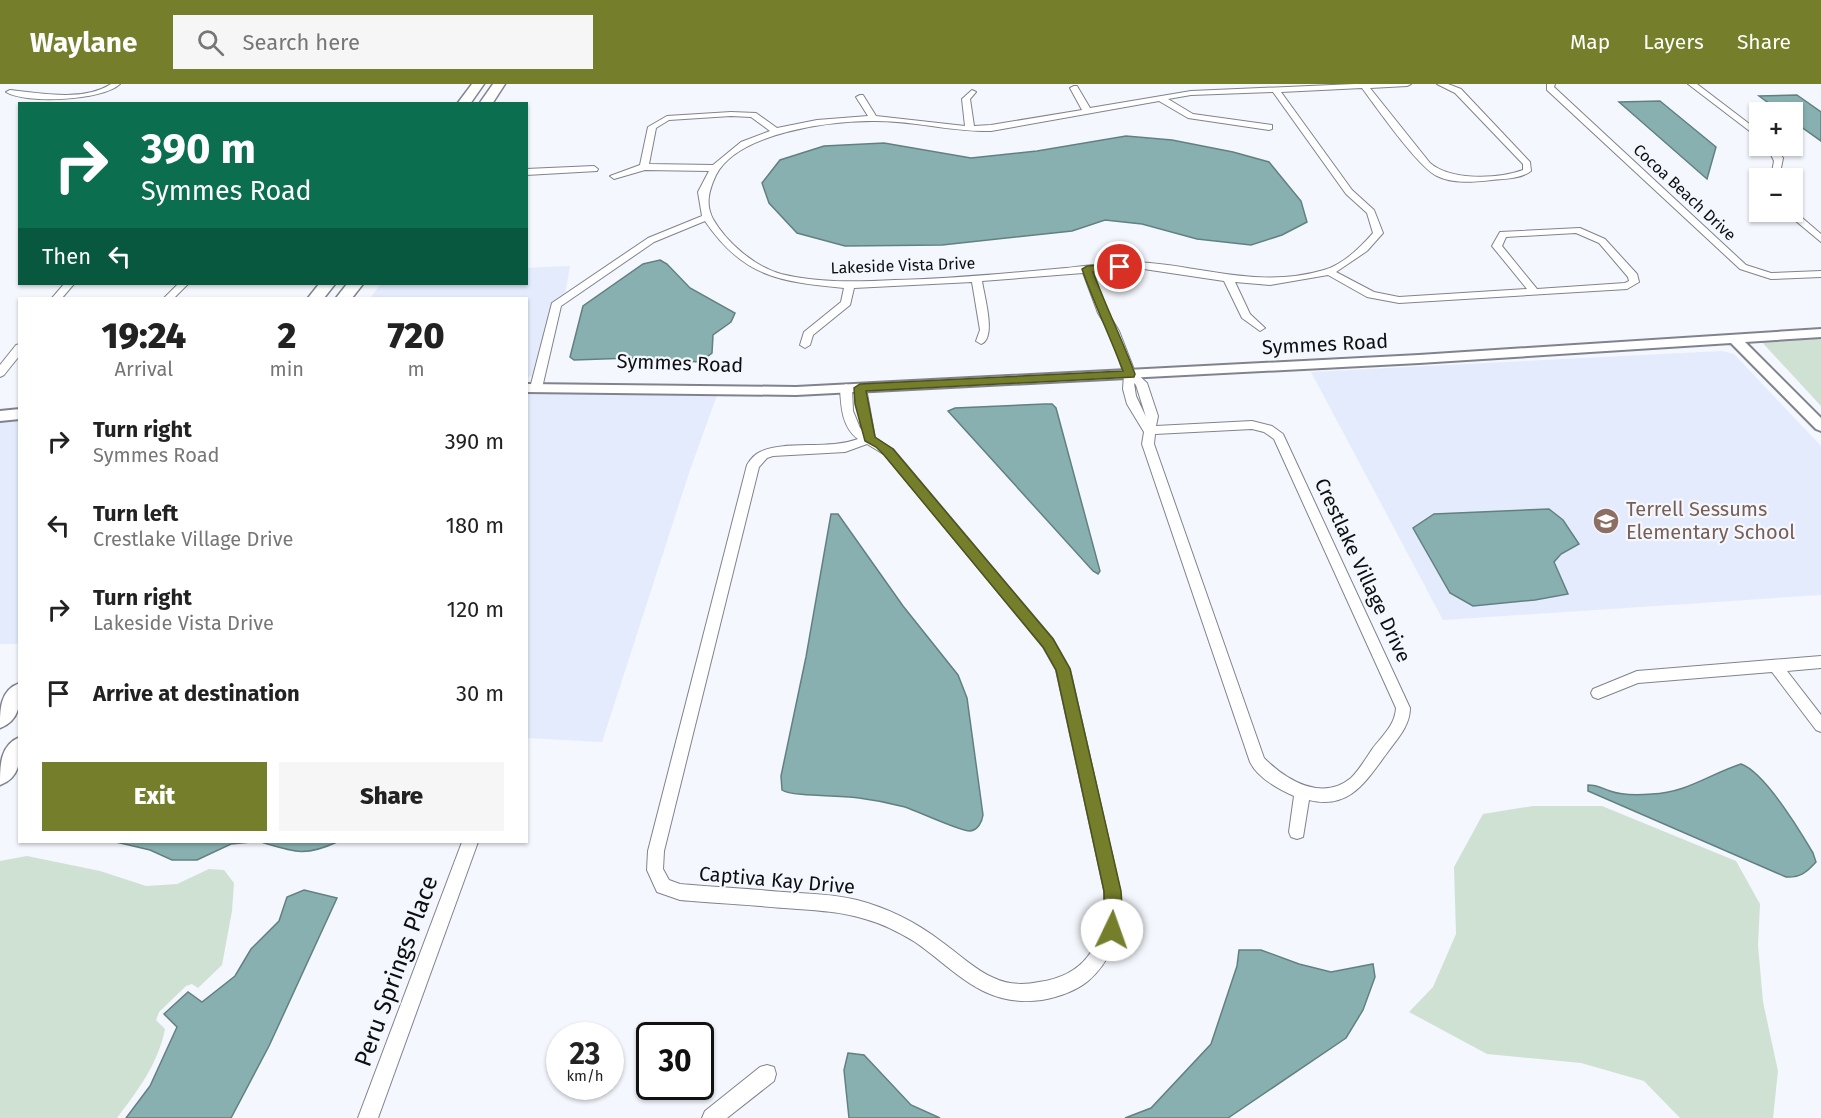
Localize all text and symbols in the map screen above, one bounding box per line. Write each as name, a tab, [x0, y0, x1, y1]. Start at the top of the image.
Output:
search box	[173, 15, 593, 69]
text: Waylane	[30, 26, 137, 59]
icon: search	[194, 26, 227, 59]
text: Search here	[242, 29, 360, 56]
text: Map	[1570, 29, 1610, 55]
text: Layers	[1643, 29, 1704, 55]
text: Share	[1737, 29, 1791, 55]
map controls	[1749, 102, 1803, 222]
button: +	[1749, 102, 1803, 156]
text: 390 m	[141, 124, 256, 174]
icon: right	[42, 126, 120, 204]
street label: Cocoa Beach Drive	[1629, 140, 1740, 245]
button: −	[1749, 168, 1803, 222]
text: Symmes Road	[141, 175, 312, 207]
icon: left	[103, 240, 136, 273]
pin	[1094, 241, 1145, 292]
text: Then	[42, 243, 91, 270]
icon: arrive	[1103, 250, 1136, 283]
street label: Lakeside Vista Drive	[830, 253, 976, 278]
text: 19:24	[101, 314, 186, 358]
text: 2	[277, 314, 296, 358]
text: 720	[387, 314, 445, 358]
street label: Symmes Road	[1261, 329, 1389, 359]
street label: Symmes Road	[616, 349, 744, 377]
text: Arrival	[114, 357, 173, 381]
text: min	[270, 357, 304, 381]
text: m	[407, 357, 425, 381]
text: Turn right	[93, 416, 192, 443]
icon: right	[42, 425, 75, 458]
text: 390 m	[445, 428, 504, 455]
text: Symmes Road	[93, 443, 219, 467]
street label: Crestlake Village Drive	[1310, 474, 1416, 666]
place label: Terrell Sessums Elementary School	[1626, 497, 1795, 544]
text: Turn left	[93, 500, 178, 527]
school or university icon: Terrell Sessums Elementary School	[1591, 506, 1621, 536]
icon: left	[42, 509, 75, 542]
text: 180 m	[445, 512, 504, 539]
text: Crestlake Village Drive	[93, 527, 293, 551]
text: Turn right	[93, 584, 192, 611]
icon: right	[42, 593, 75, 626]
text: 120 m	[447, 596, 504, 623]
text: Lakeside Vista Drive	[93, 611, 274, 635]
icon: arrive	[42, 677, 75, 710]
text: Arrive at destination	[93, 680, 300, 707]
text: 30 m	[456, 680, 504, 707]
button: Exit	[42, 762, 267, 831]
button: Share	[279, 762, 504, 831]
street label: Captiva Kay Drive	[698, 861, 856, 899]
street label: Peru Springs Place	[348, 872, 444, 1070]
position arrow	[1080, 898, 1144, 962]
speed limit sign: 30	[636, 1022, 714, 1100]
text: 23	[570, 1036, 600, 1072]
text: km/h	[566, 1067, 604, 1085]

